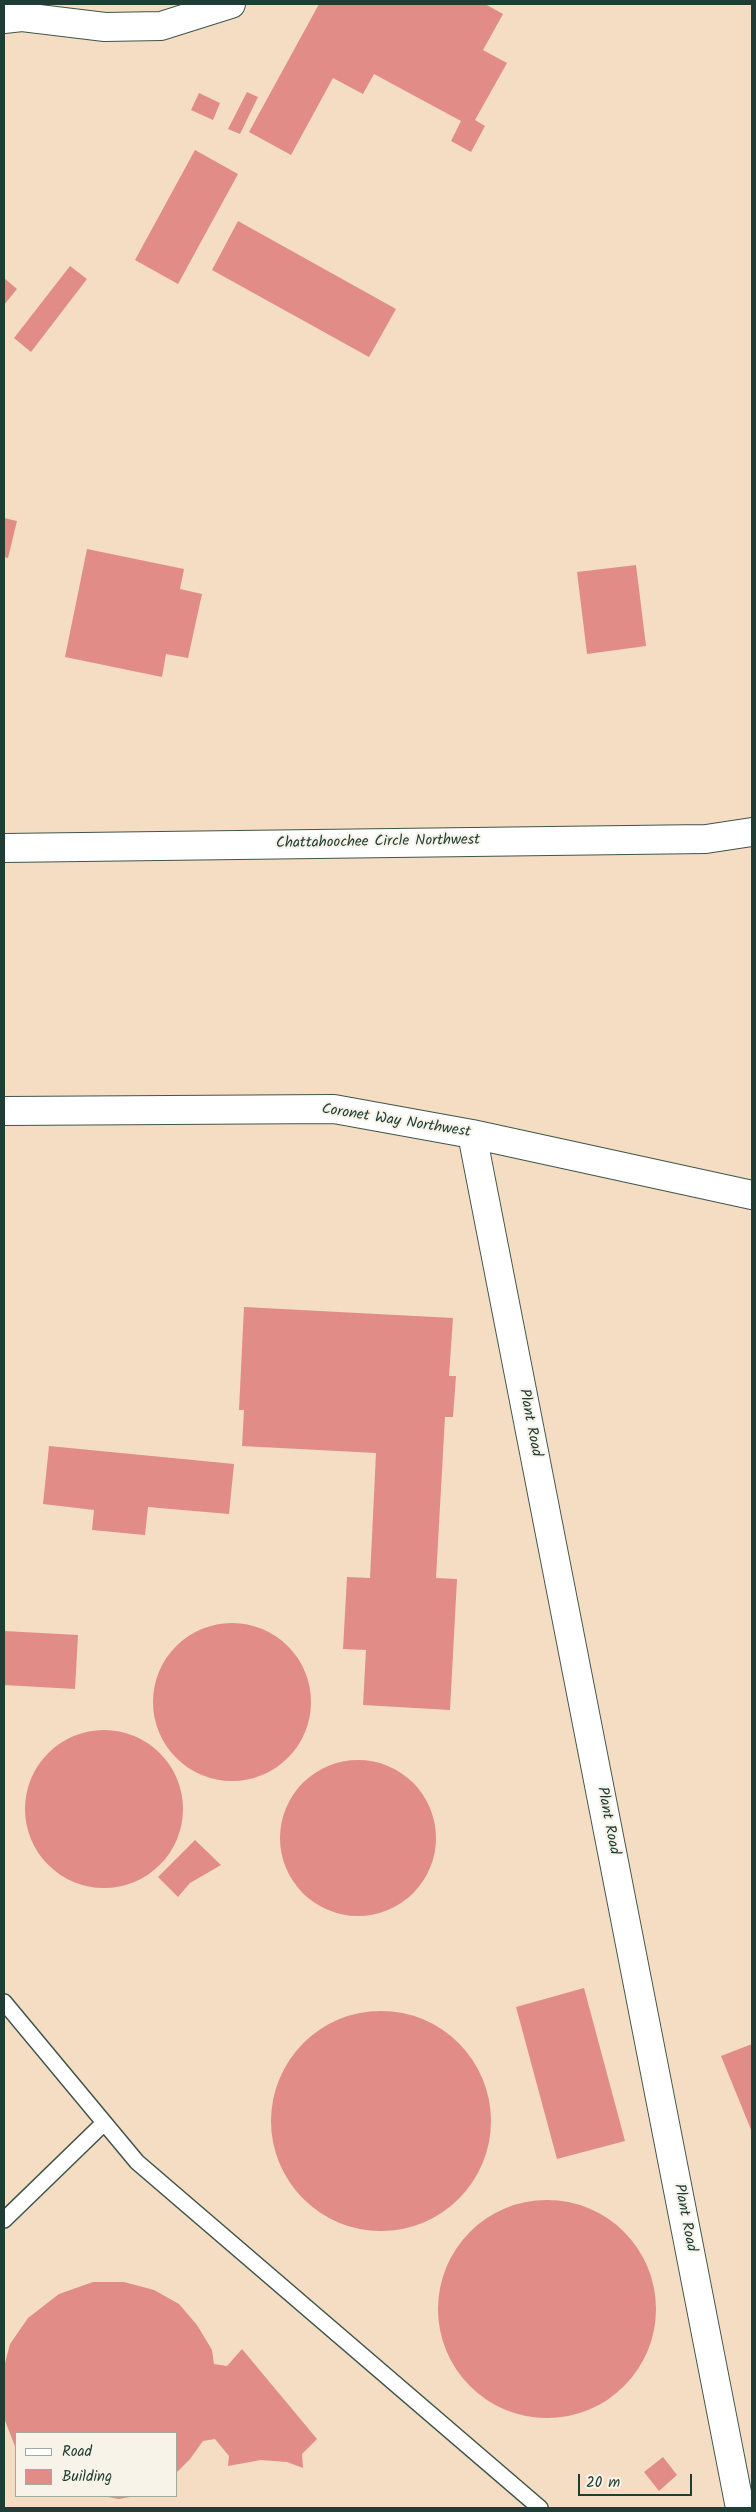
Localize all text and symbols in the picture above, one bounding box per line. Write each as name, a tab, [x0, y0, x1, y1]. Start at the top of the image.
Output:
street label: Chattahoochee Circle Northwest	[276, 832, 480, 854]
street label: Coronet Way Northwest	[320, 1101, 472, 1143]
street label: Plant Road	[514, 1388, 544, 1458]
street label: Plant Road	[592, 1786, 622, 1856]
street label: Plant Road	[669, 2183, 699, 2253]
legend	[15, 2432, 178, 2497]
text: Road	[62, 2440, 92, 2464]
scale bar	[581, 2464, 695, 2496]
text: Building	[62, 2465, 112, 2489]
text: 20 m	[586, 2471, 620, 2495]

